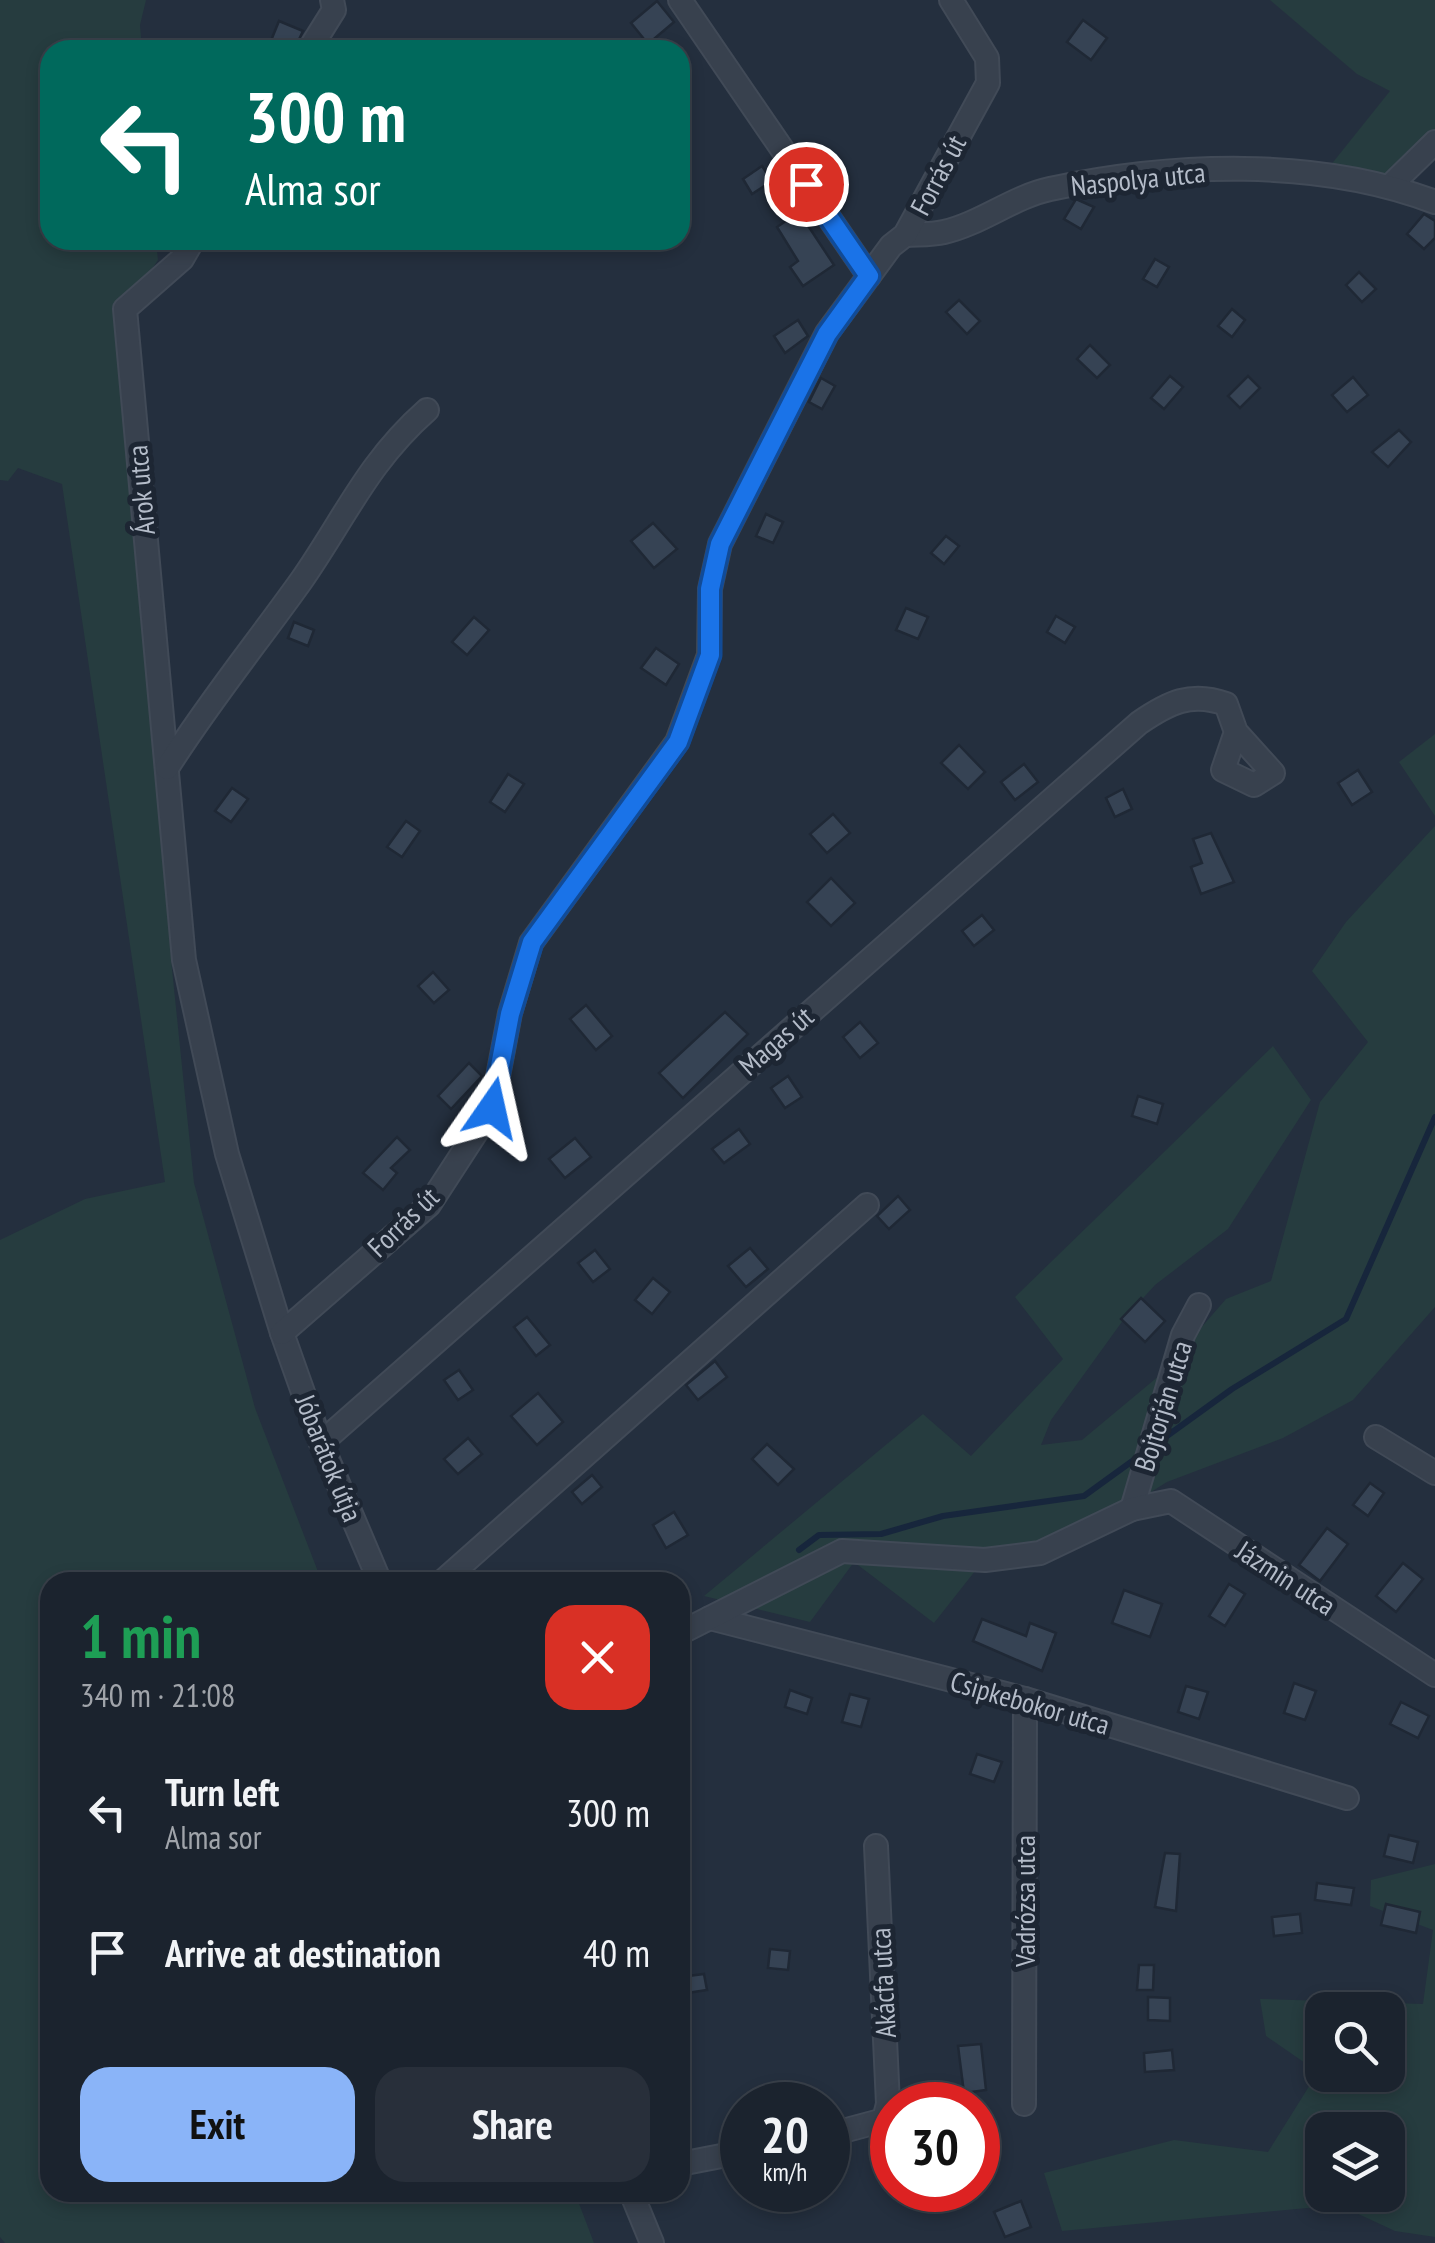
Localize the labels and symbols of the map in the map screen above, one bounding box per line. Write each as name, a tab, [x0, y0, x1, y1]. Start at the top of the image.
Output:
street label: Forrás út	[901, 128, 974, 221]
pin	[764, 142, 849, 227]
street label: Naspolya utca	[1069, 153, 1207, 204]
street label: Árok utca	[118, 444, 163, 536]
street label: Magas út	[730, 998, 821, 1083]
position arrow	[440, 1056, 544, 1160]
street label: Forrás út	[359, 1178, 446, 1265]
street label: Bojtorján utca	[1125, 1336, 1200, 1476]
street label: Jóbarátok útja	[287, 1388, 372, 1527]
street label: Jázmin utca	[1229, 1531, 1343, 1623]
street label: Csipkebokor utca	[946, 1662, 1114, 1743]
street label: Vadrózsa utca	[1006, 1835, 1043, 1968]
street label: Akácfa utca	[861, 1927, 904, 2039]
speed limit sign: 30	[870, 2082, 1000, 2212]

